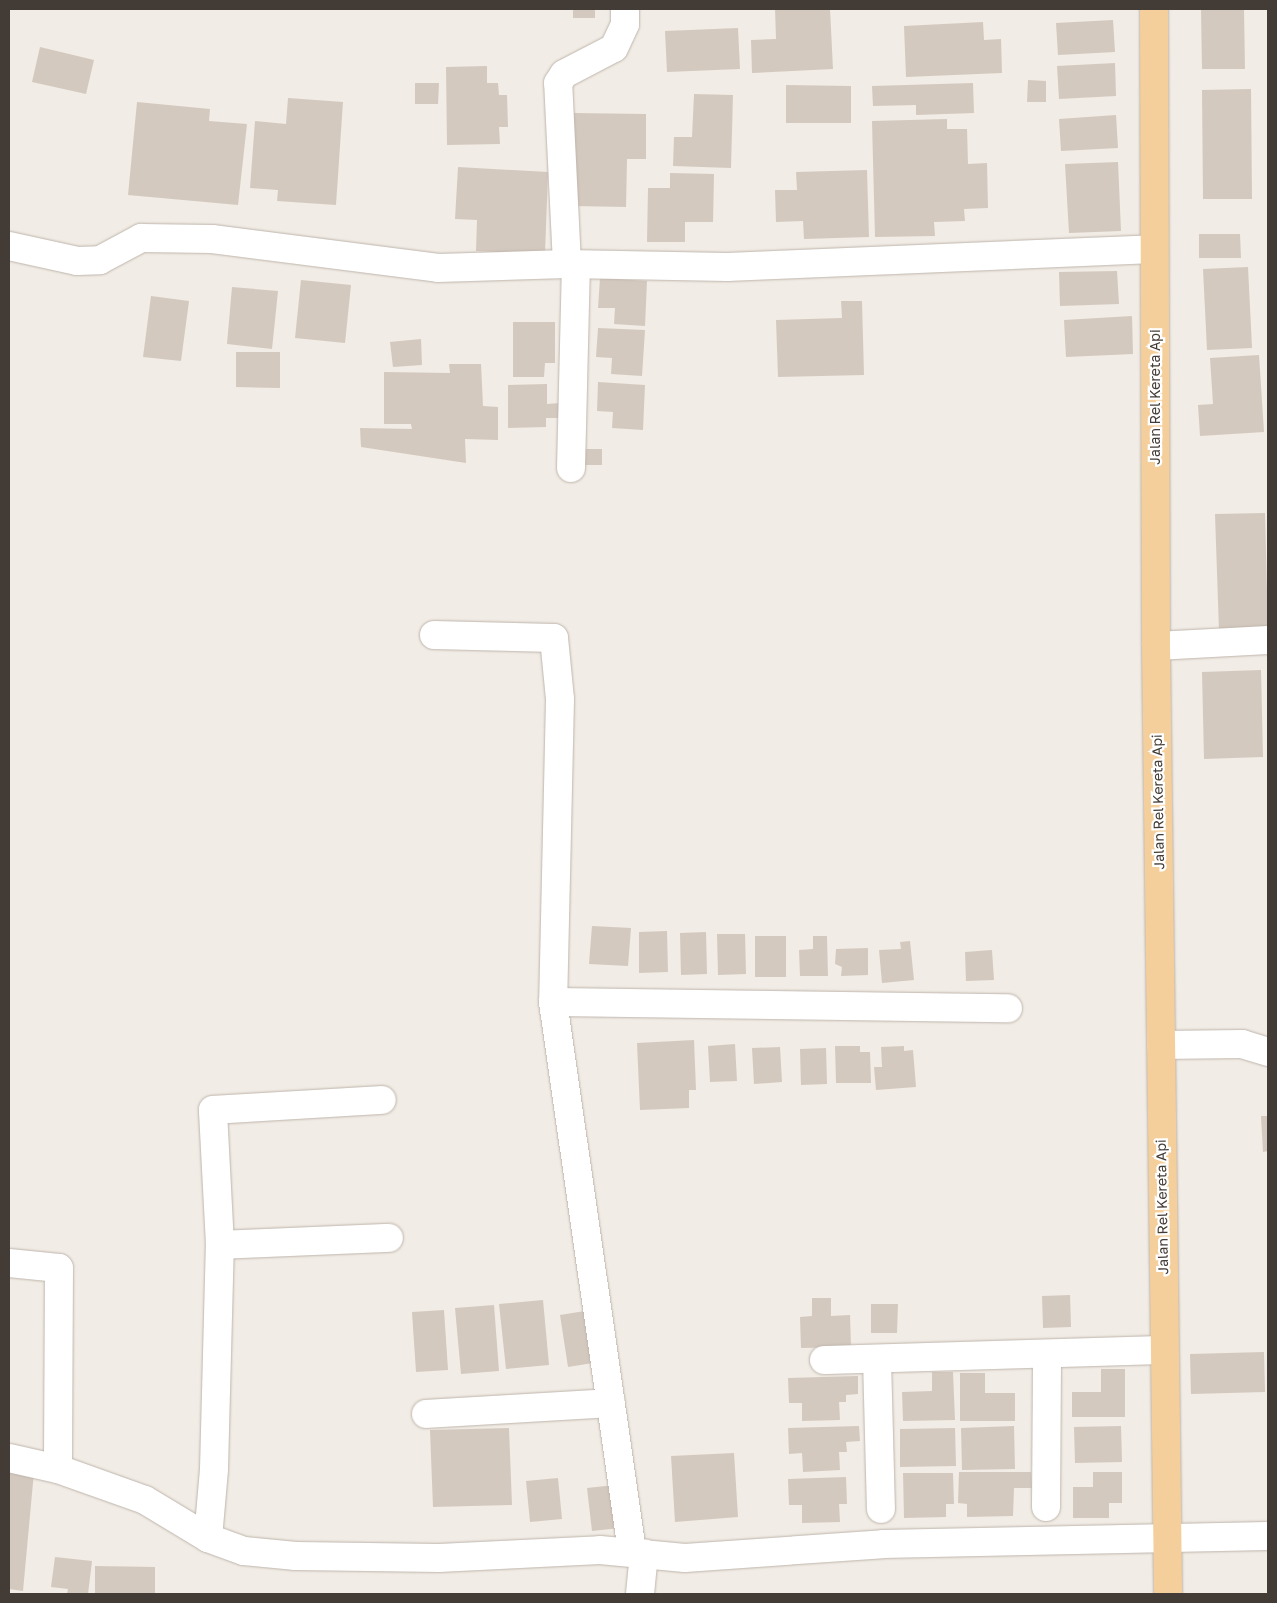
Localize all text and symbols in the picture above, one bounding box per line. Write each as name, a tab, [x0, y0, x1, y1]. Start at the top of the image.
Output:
street label: Jalan Rel Kereta Api	[1147, 329, 1163, 465]
street label: Jalan Rel Kereta Api	[1148, 734, 1168, 870]
street label: Jalan Rel Kereta Api	[1152, 1139, 1172, 1275]

